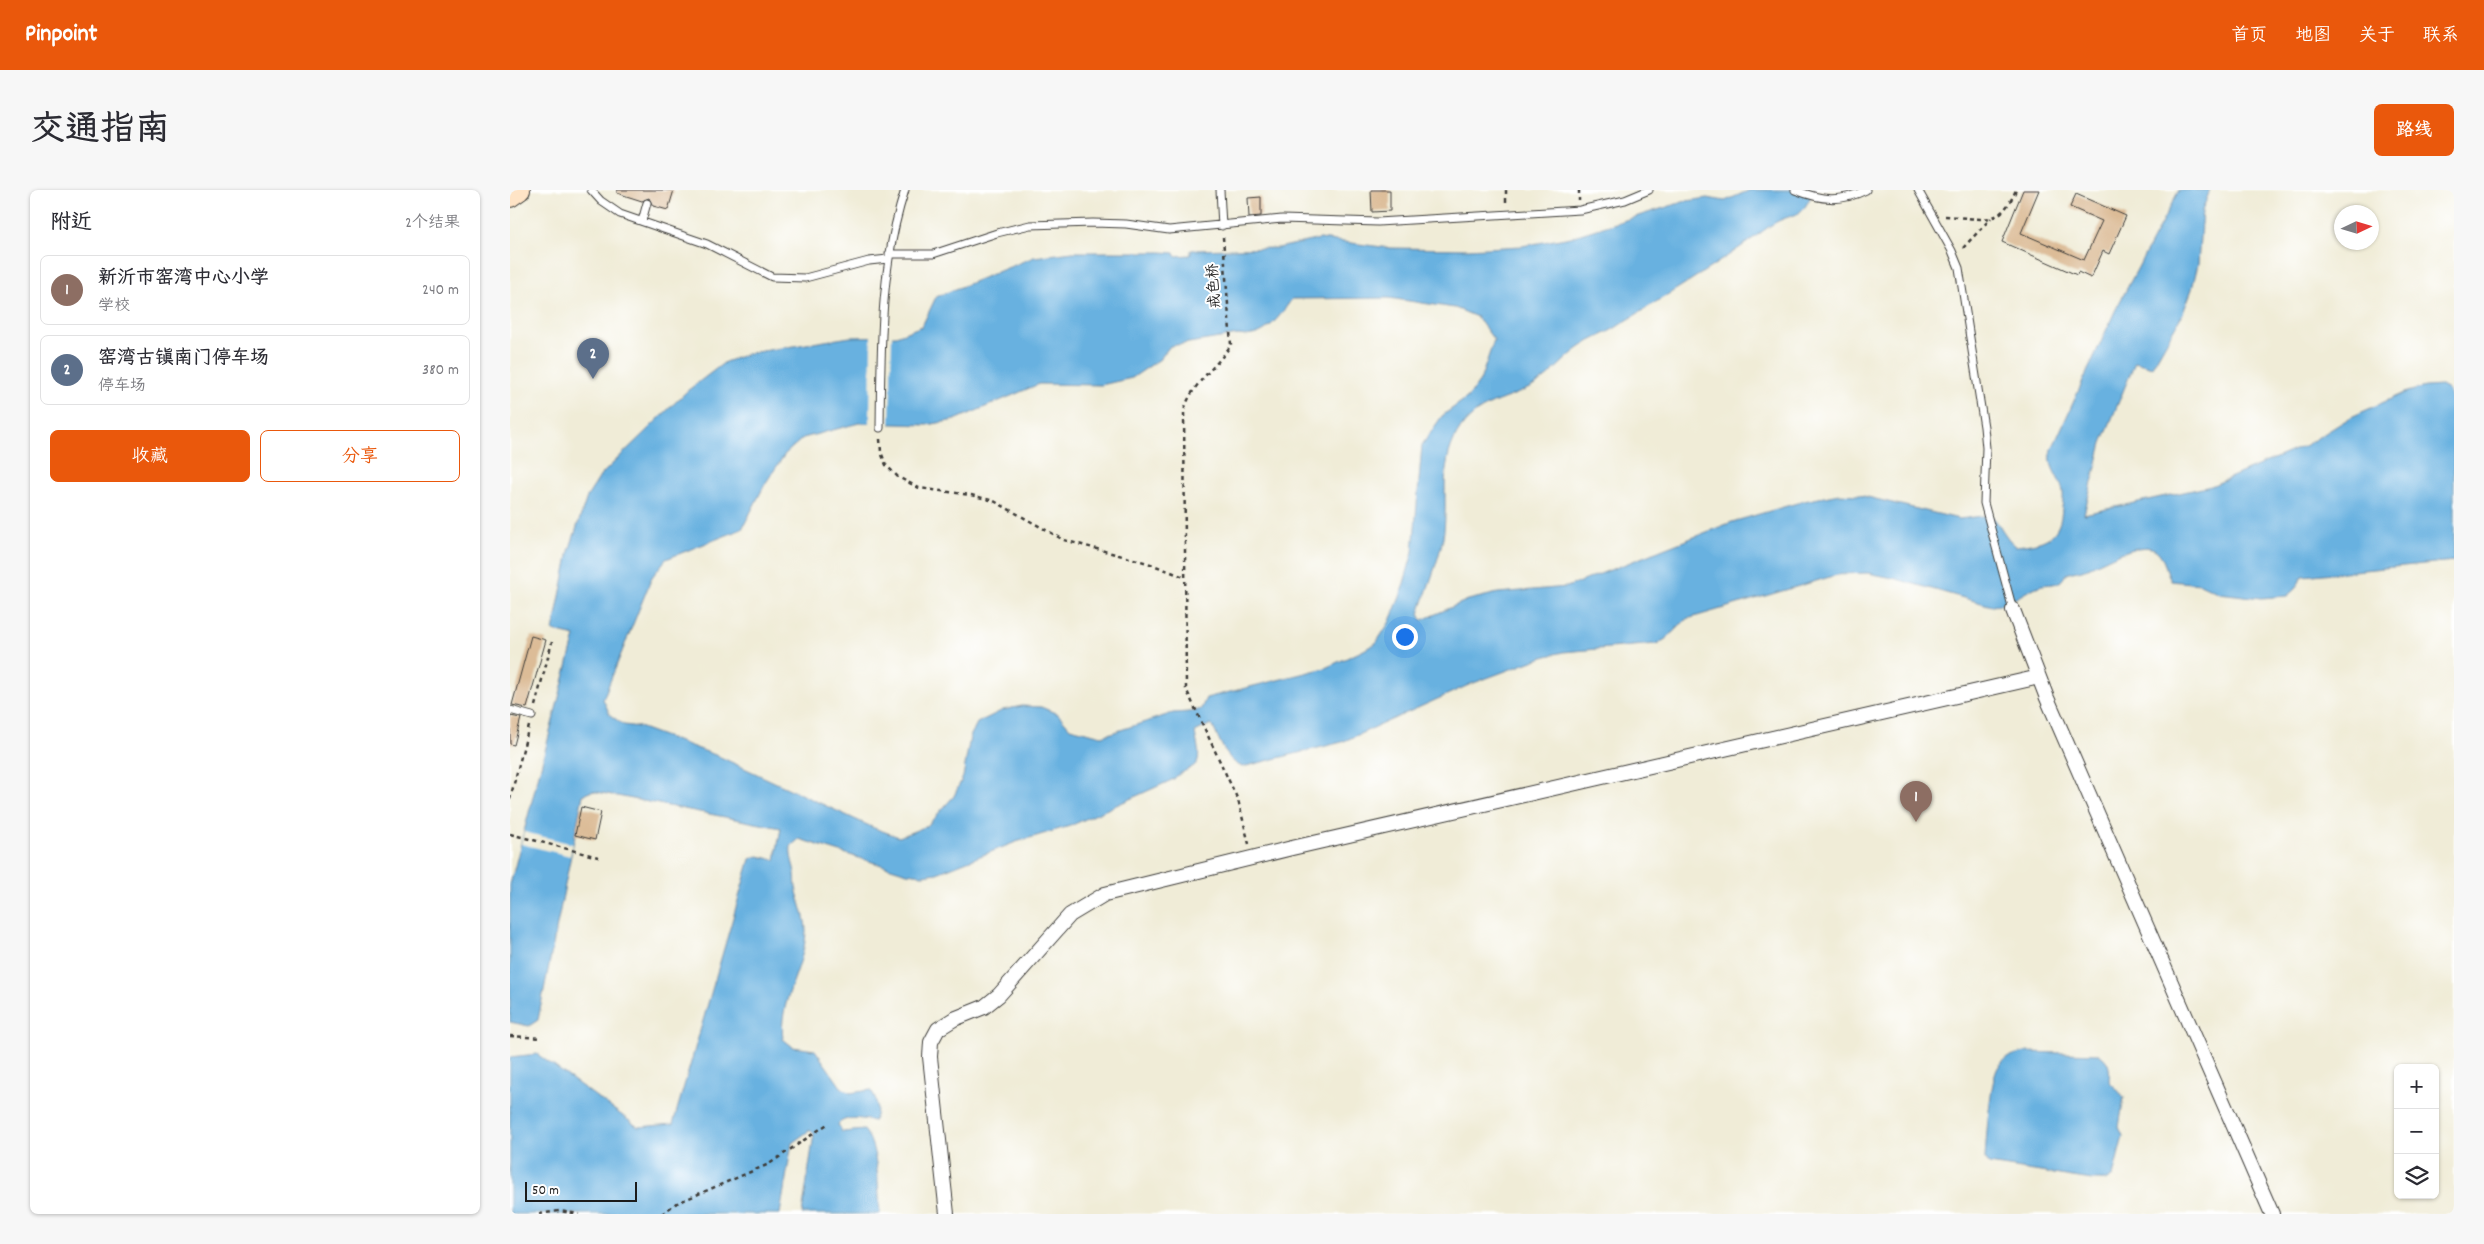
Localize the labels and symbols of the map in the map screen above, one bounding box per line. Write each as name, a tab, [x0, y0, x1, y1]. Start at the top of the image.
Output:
north arrow	[2334, 205, 2379, 250]
street label: 戒色桥	[1202, 263, 1228, 309]
pin: 2	[577, 338, 609, 379]
your location	[1392, 624, 1418, 650]
pin: 1	[1900, 781, 1932, 822]
scale bar	[525, 1179, 638, 1202]

